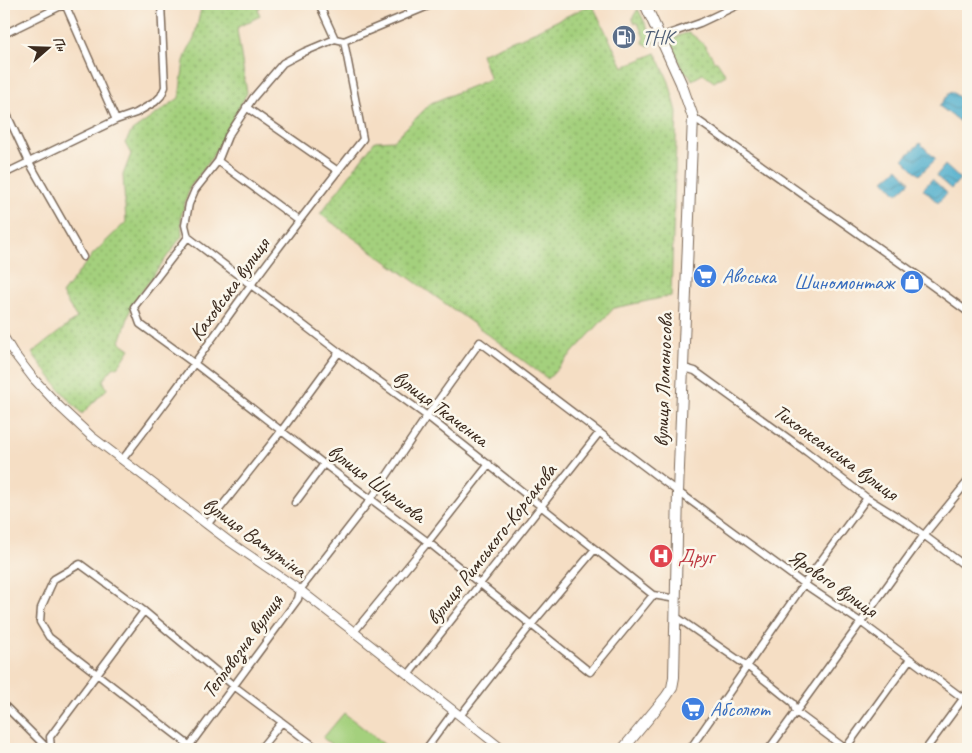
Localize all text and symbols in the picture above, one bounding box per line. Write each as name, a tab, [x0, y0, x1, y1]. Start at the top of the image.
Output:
north arrow	[22, 22, 72, 72]
fuel station icon: ТНК	[611, 24, 637, 50]
place label: ТНК	[642, 24, 677, 50]
text: Пн	[49, 34, 71, 54]
street label: Каховська вулиця	[183, 231, 276, 346]
supermarket icon: Авоська	[692, 263, 718, 289]
place label: Авоська	[722, 263, 777, 289]
place label: Шиномонтаж	[794, 269, 896, 295]
shop icon: Шиномонтаж	[899, 269, 925, 295]
street label: вулиця Ломоносова	[648, 311, 678, 447]
street label: вулиця Ткаченка	[388, 364, 496, 454]
street label: Тихоокеанська вулиця	[768, 398, 905, 507]
street label: вулиця Ширшова	[323, 438, 433, 530]
street label: вулиця Римського-Корсакова	[420, 457, 563, 630]
street label: вулиця Ватутіна	[198, 491, 313, 584]
hospital icon: Друг	[648, 543, 674, 569]
place label: Друг	[678, 543, 717, 569]
street label: Ярового вулиця	[783, 543, 884, 624]
street label: Тепловозна вулиця	[196, 588, 290, 704]
supermarket icon: Абсолют	[680, 696, 706, 722]
place label: Абсолют	[710, 696, 771, 722]

